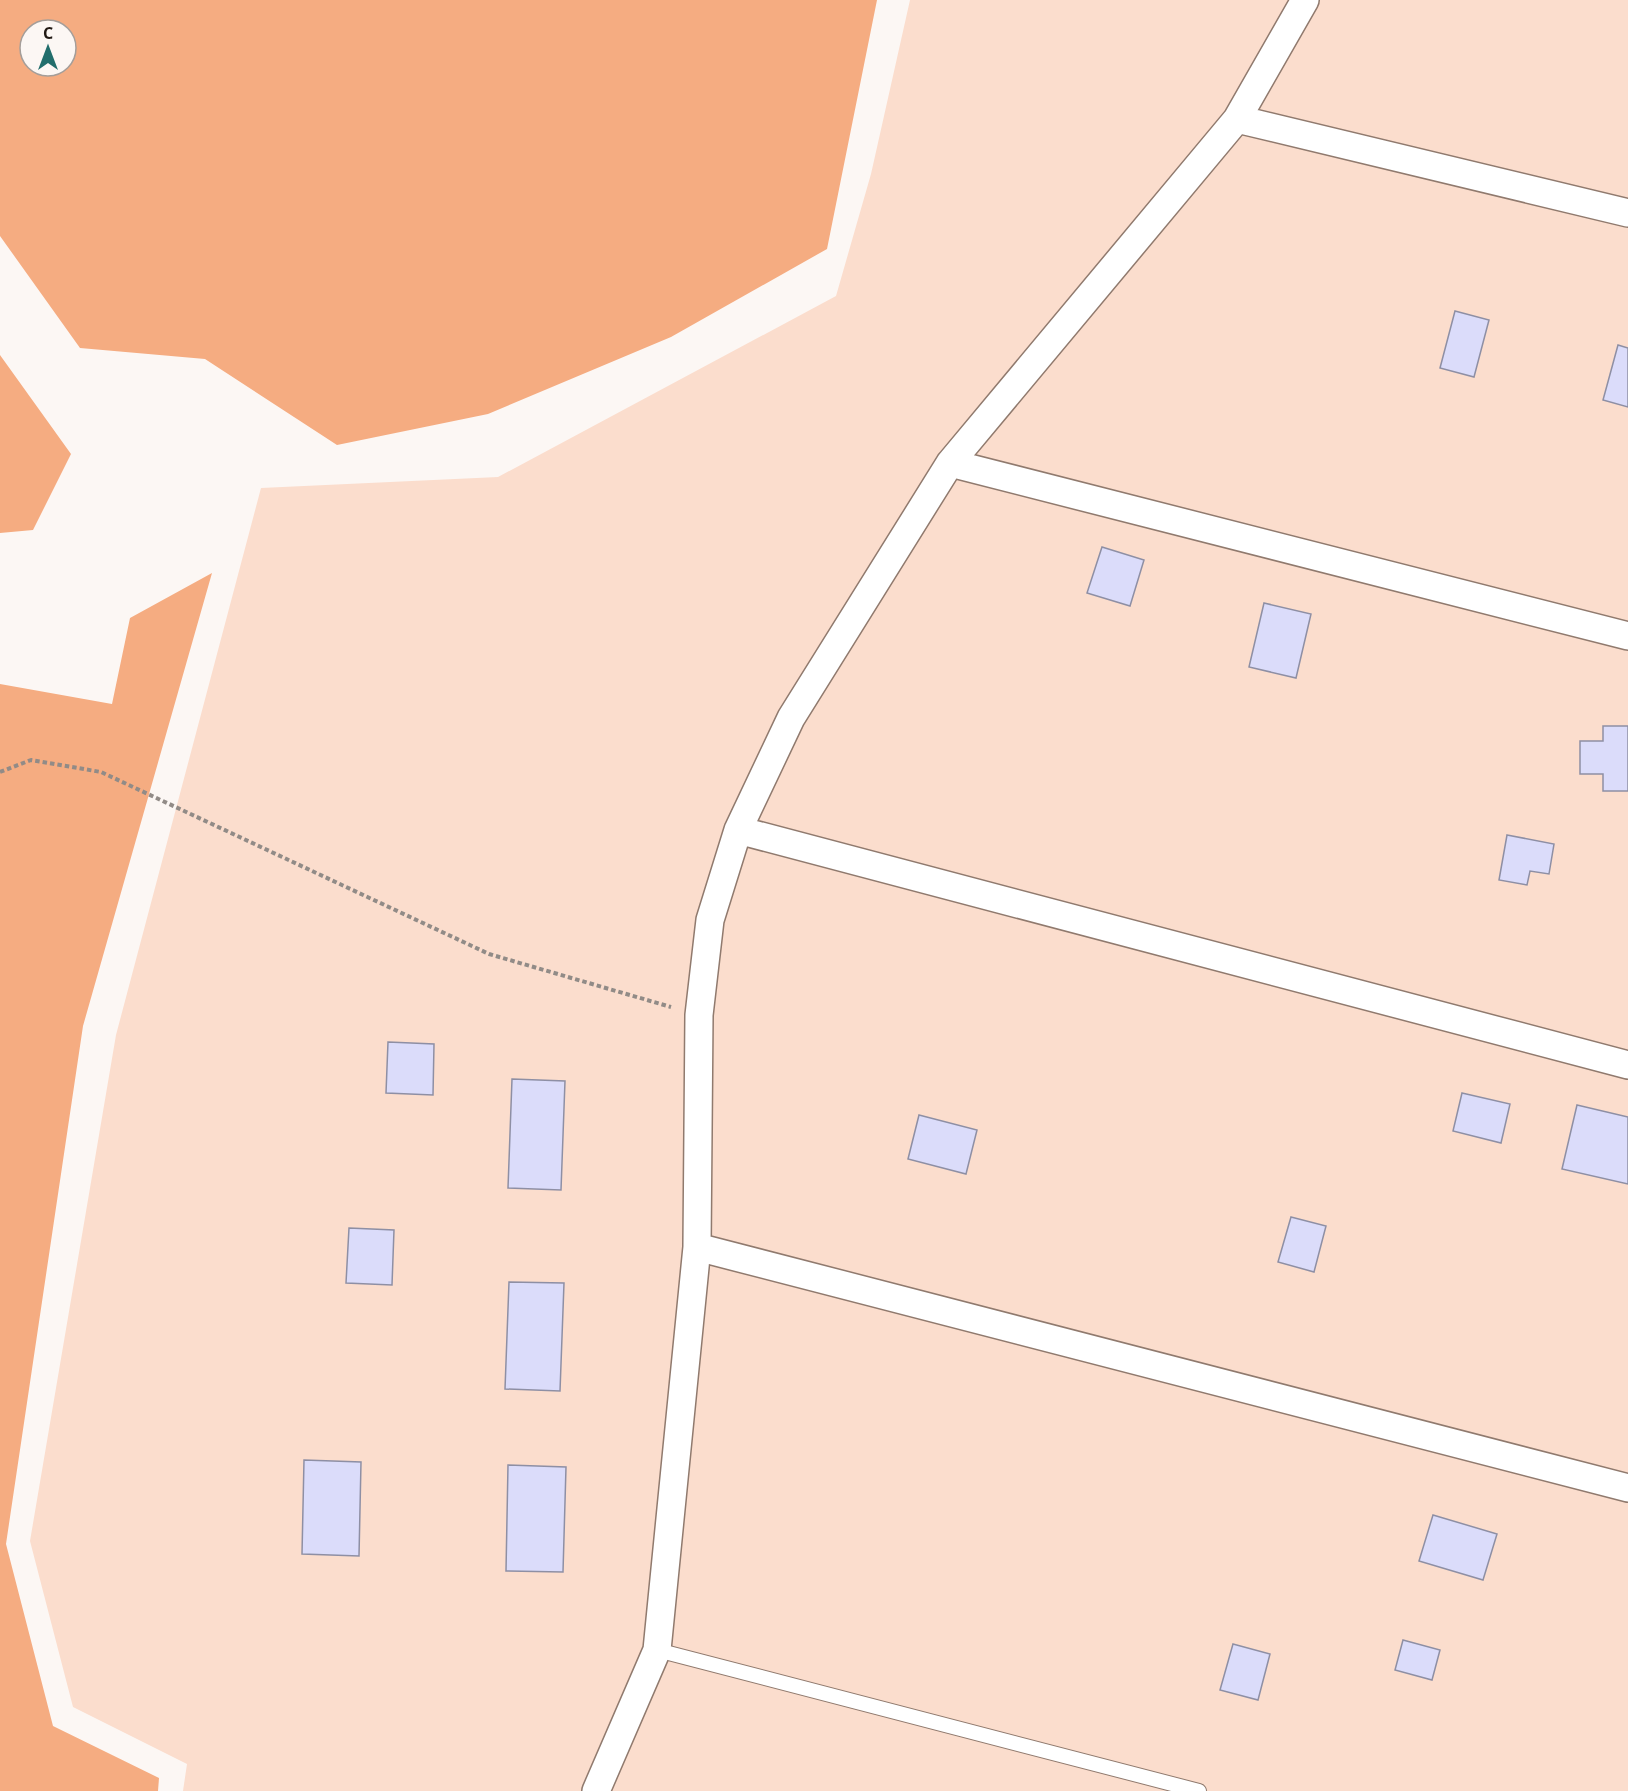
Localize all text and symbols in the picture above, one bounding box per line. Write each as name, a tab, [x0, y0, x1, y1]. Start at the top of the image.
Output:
north arrow	[18, 18, 78, 78]
text: С	[43, 22, 53, 44]

